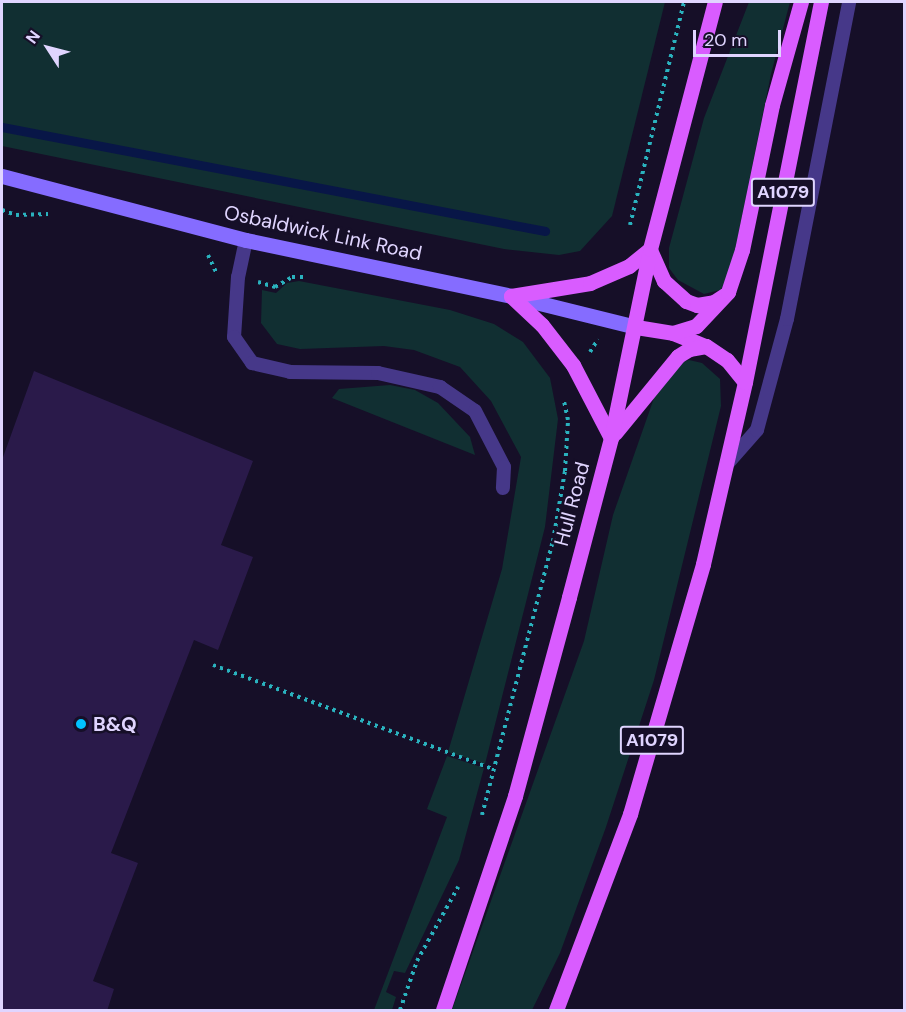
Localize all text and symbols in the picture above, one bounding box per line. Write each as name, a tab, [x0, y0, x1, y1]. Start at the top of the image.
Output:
north arrow	[18, 18, 78, 78]
scale bar	[696, 18, 784, 56]
text: N	[21, 26, 45, 48]
text: 20 m	[704, 28, 747, 52]
road number: A1079	[750, 177, 816, 207]
street label: Osbaldwick Link Road	[222, 200, 424, 266]
street label: Hull Road	[549, 459, 595, 549]
place label: B&Q	[93, 712, 137, 736]
marker: B&Q	[74, 717, 88, 731]
road number: A1079	[619, 725, 685, 755]

